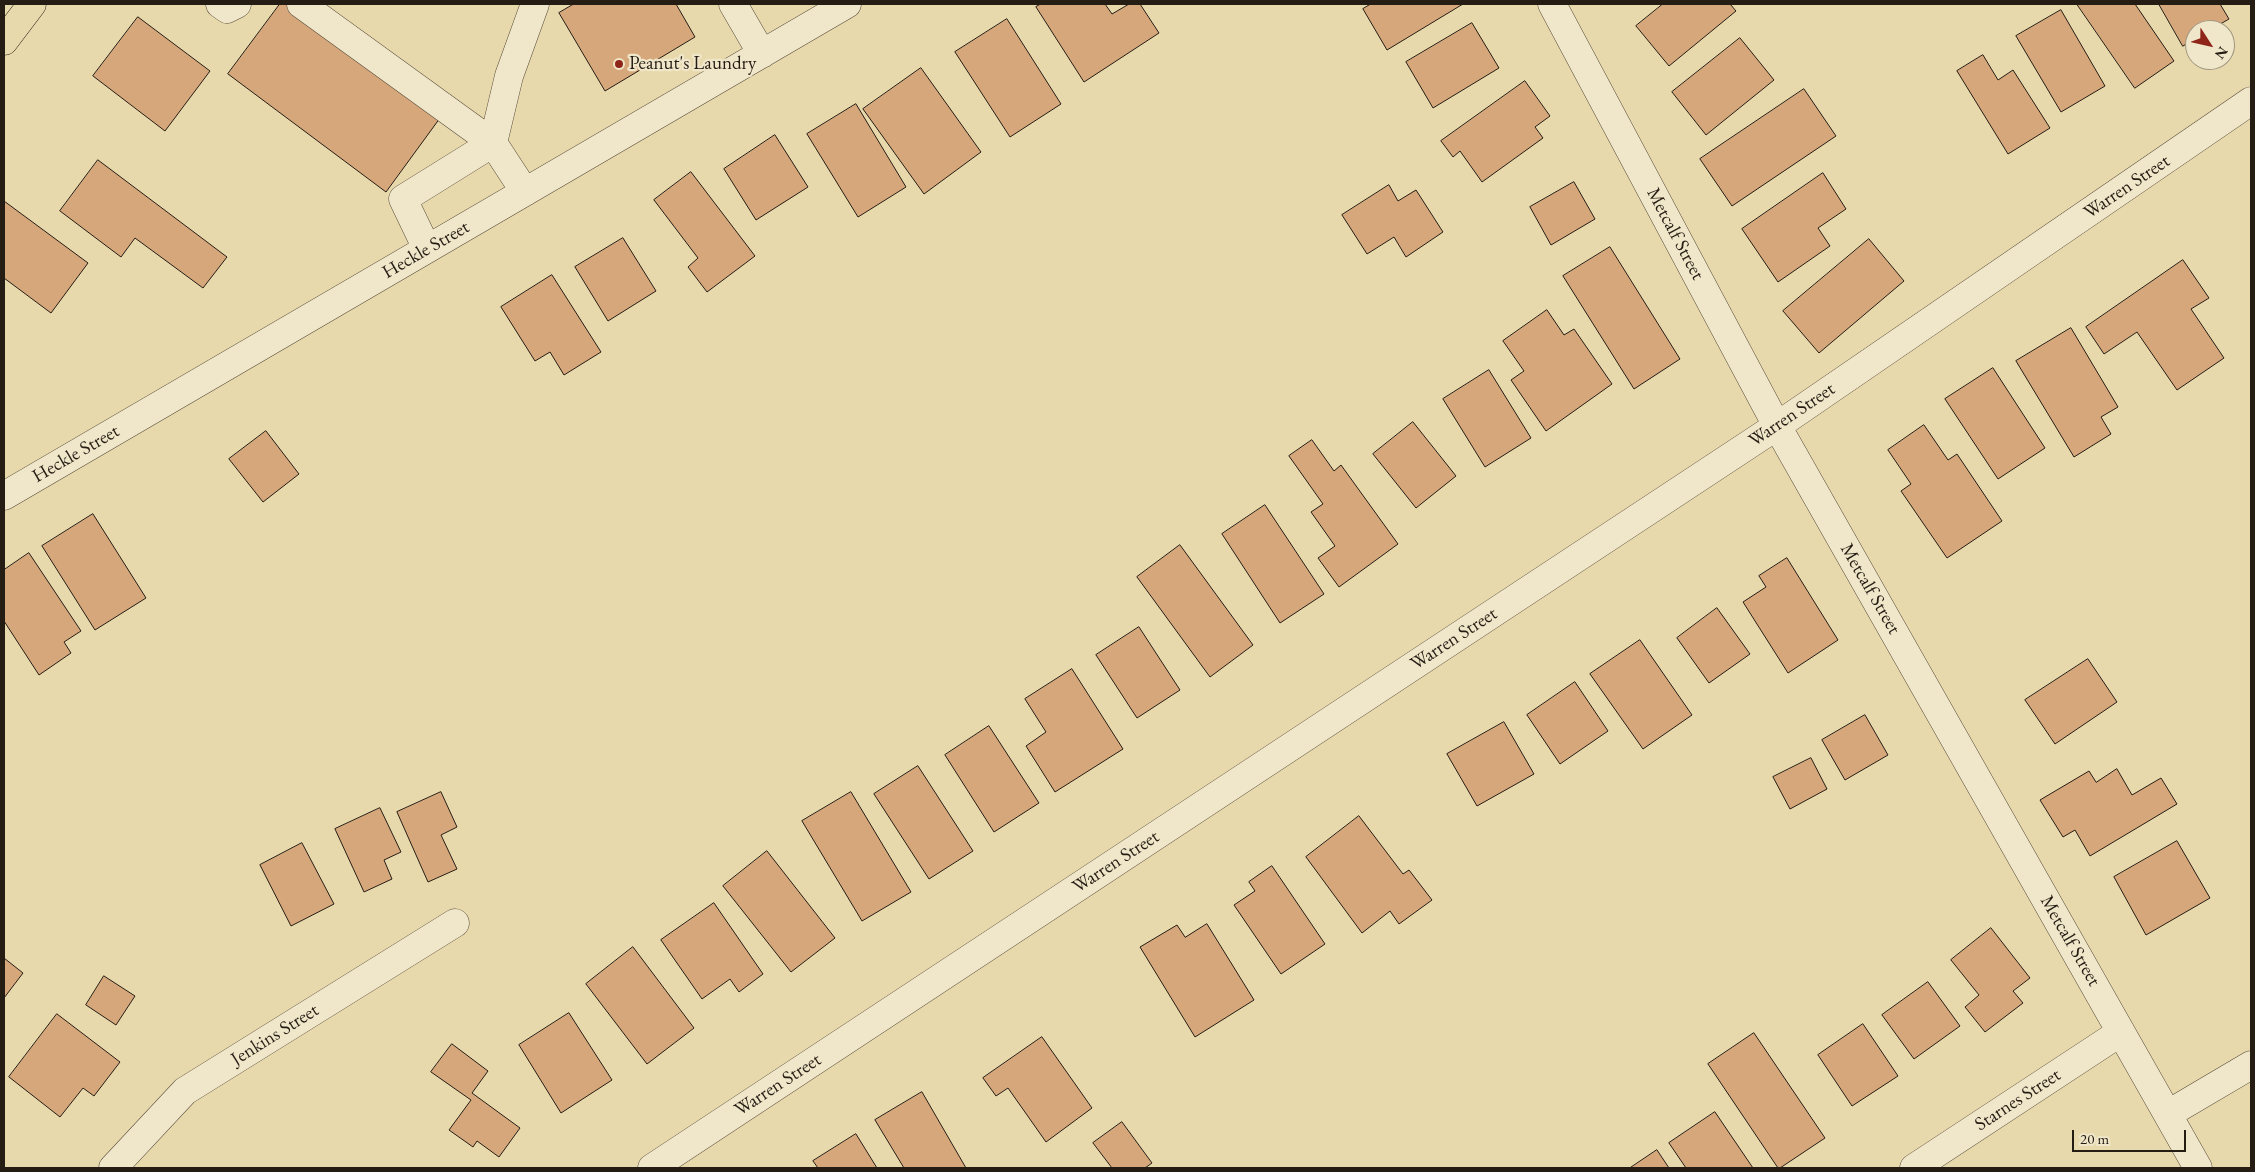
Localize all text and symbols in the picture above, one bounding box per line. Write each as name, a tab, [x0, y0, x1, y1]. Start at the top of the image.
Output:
north arrow	[2185, 20, 2235, 70]
text: N	[2211, 43, 2232, 63]
place label: Peanut's Laundry	[629, 53, 756, 75]
marker: Peanut's Laundry	[613, 58, 625, 70]
street label: Warren Street	[2080, 150, 2174, 224]
street label: Metcalf Street	[1641, 184, 1709, 284]
street label: Heckle Street	[378, 216, 474, 284]
street label: Warren Street	[1745, 378, 1839, 452]
street label: Heckle Street	[28, 420, 124, 488]
street label: Metcalf Street	[1835, 539, 1905, 639]
street label: Warren Street	[1406, 603, 1502, 675]
street label: Warren Street	[1068, 826, 1164, 898]
street label: Metcalf Street	[2035, 891, 2105, 991]
street label: Jenkins Street	[227, 999, 323, 1071]
street label: Warren Street	[730, 1049, 826, 1121]
street label: Starnes Street	[1971, 1064, 2065, 1136]
scale bar	[2075, 1120, 2189, 1152]
text: 20 m	[2080, 1129, 2109, 1148]

